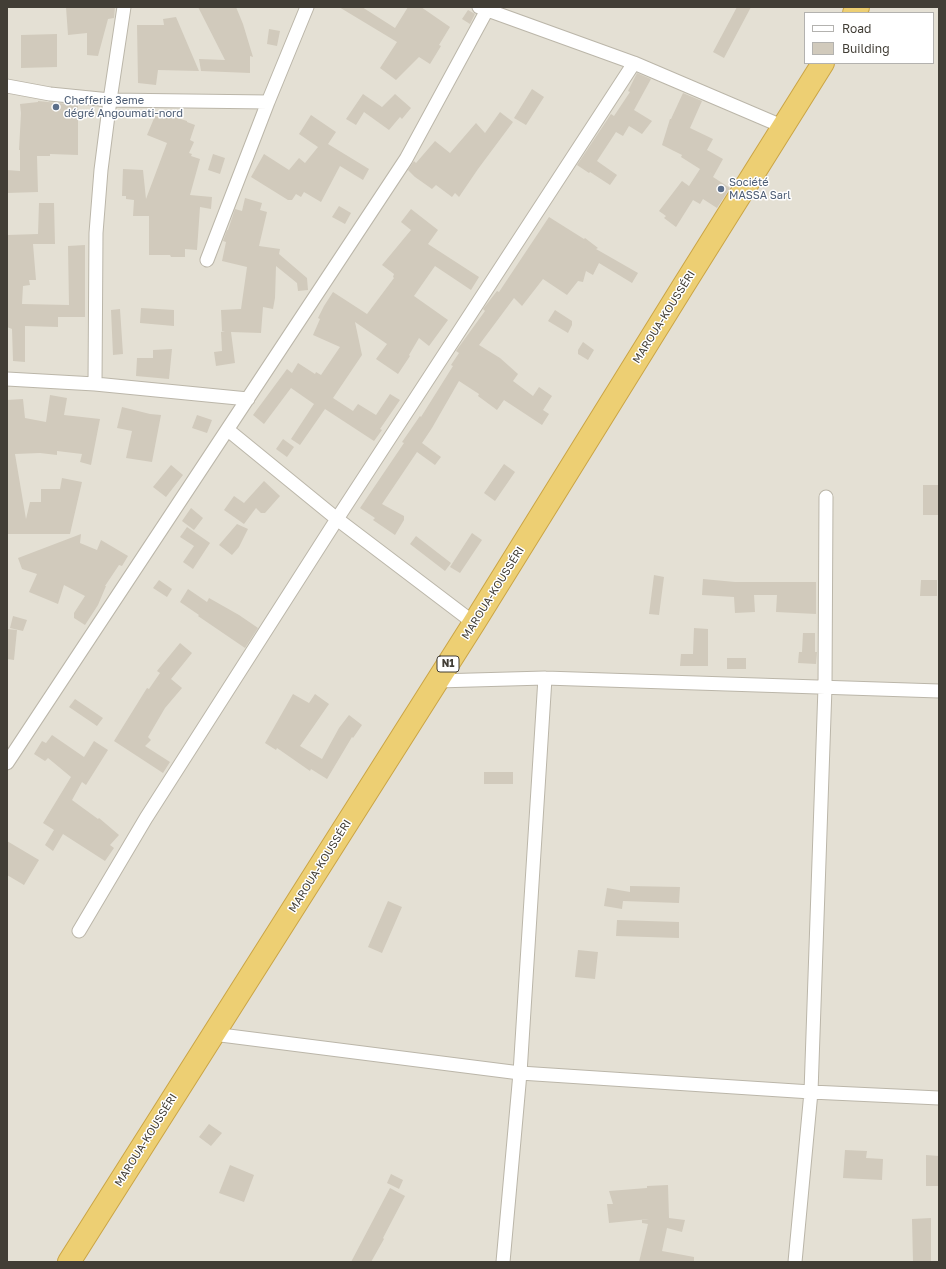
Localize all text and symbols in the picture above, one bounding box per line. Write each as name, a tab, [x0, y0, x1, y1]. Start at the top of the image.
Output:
legend	[804, 12, 934, 64]
text: Road	[842, 21, 871, 36]
text: Building	[842, 41, 890, 56]
place label: Chefferie 3eme dégré Angoumati-nord	[64, 94, 183, 120]
marker: Chefferie 3eme dégré Angoumati-nord	[51, 102, 61, 112]
place label: Société MASSA Sarl	[729, 176, 791, 202]
marker: Société MASSA Sarl	[716, 184, 726, 194]
street label: MAROUA-KOUSSÉRI	[630, 268, 698, 366]
street label: MAROUA-KOUSSÉRI	[459, 544, 527, 642]
road number: N1	[437, 656, 459, 672]
street label: MAROUA-KOUSSÉRI	[286, 817, 354, 915]
street label: MAROUA-KOUSSÉRI	[112, 1091, 180, 1189]

